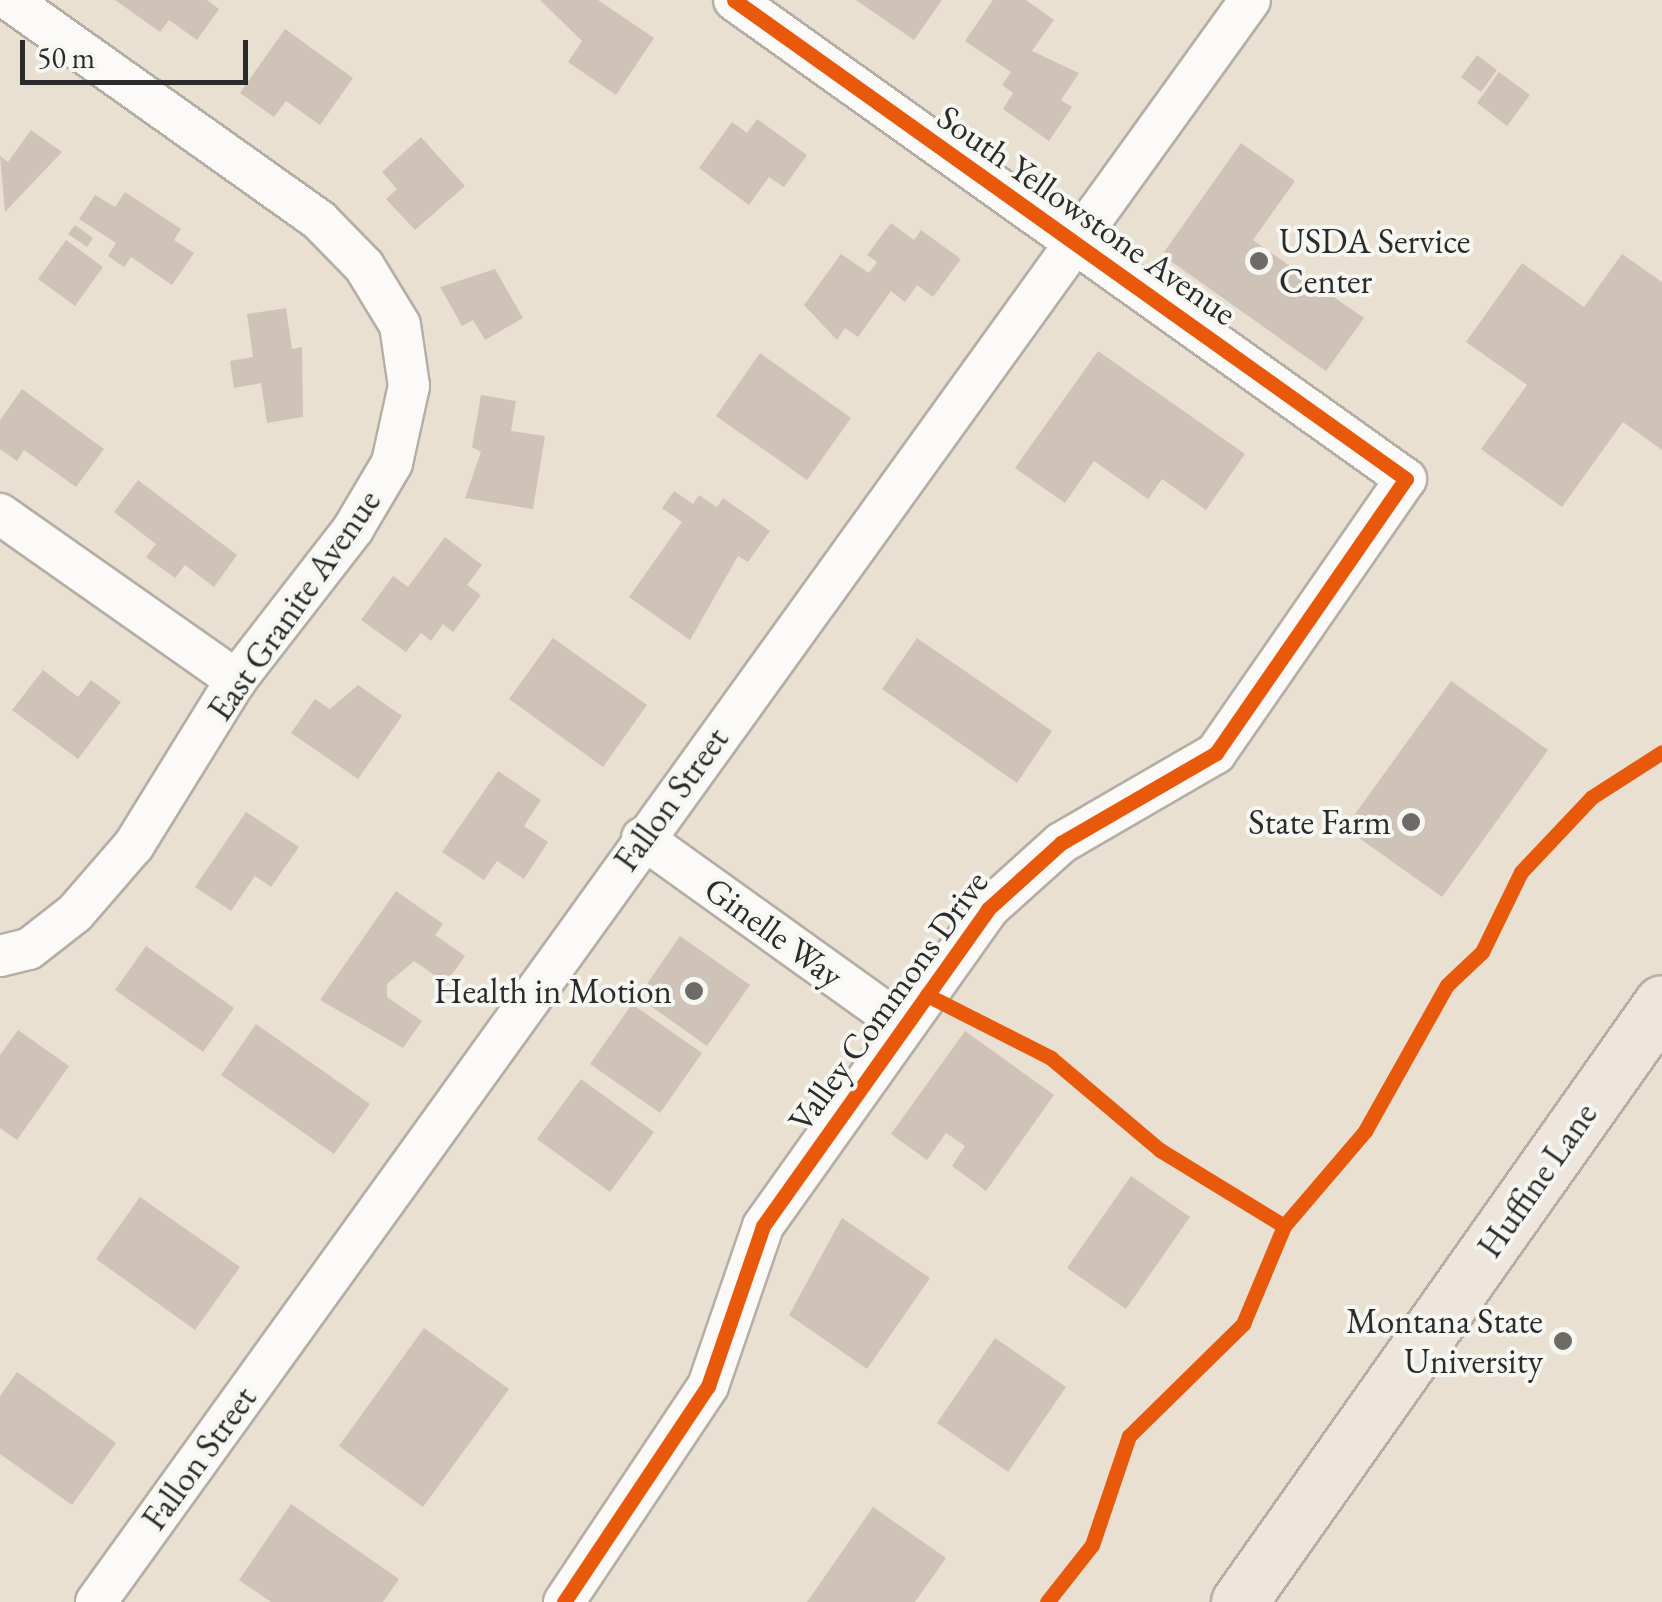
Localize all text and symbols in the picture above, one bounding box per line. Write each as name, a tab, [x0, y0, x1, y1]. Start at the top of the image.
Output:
scale bar	[25, 20, 252, 82]
text: 50 m	[37, 38, 95, 77]
street label: South Yellowstone Avenue	[929, 96, 1245, 334]
place label: USDA Service Center	[1279, 220, 1470, 302]
marker: USDA Service Center	[1248, 250, 1270, 272]
street label: East Granite Avenue	[199, 481, 389, 729]
street label: Fallon Street	[605, 719, 737, 879]
place label: State Farm	[1248, 801, 1391, 843]
marker: State Farm	[1400, 811, 1422, 833]
street label: Valley Commons Drive	[779, 862, 997, 1140]
street label: Ginelle Way	[696, 868, 852, 996]
place label: Health in Motion	[434, 970, 672, 1012]
marker: Health in Motion	[681, 978, 707, 1004]
street label: Huffine Lane	[1468, 1094, 1606, 1266]
place label: Montana State University	[1346, 1300, 1543, 1382]
marker: Montana State University	[1552, 1330, 1574, 1352]
street label: Fallon Street	[133, 1378, 265, 1538]

